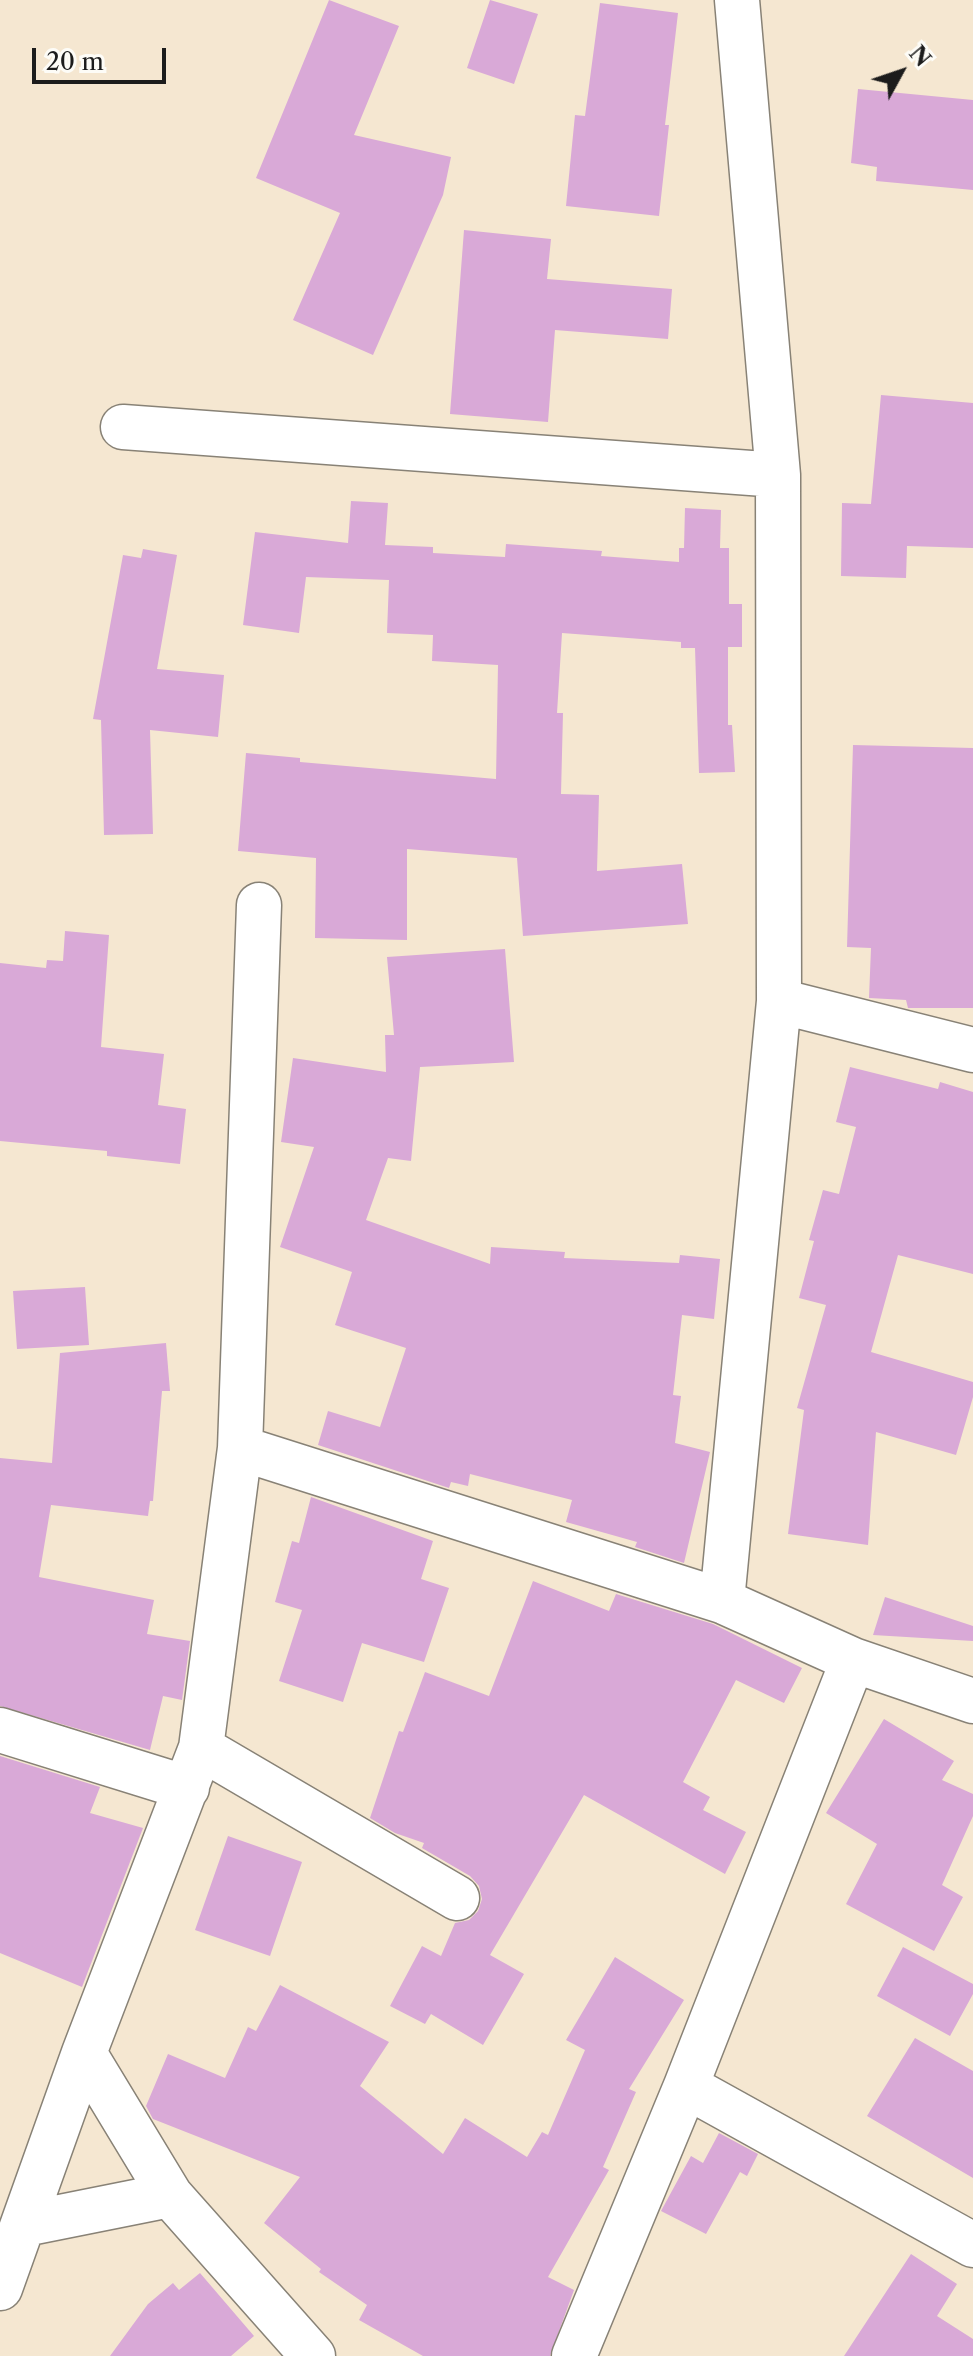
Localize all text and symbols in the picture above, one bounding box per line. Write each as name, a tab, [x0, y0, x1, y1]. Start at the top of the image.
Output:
scale bar	[36, 32, 170, 82]
north arrow	[861, 32, 941, 112]
text: N	[903, 40, 936, 72]
text: 20 m	[46, 47, 104, 76]

